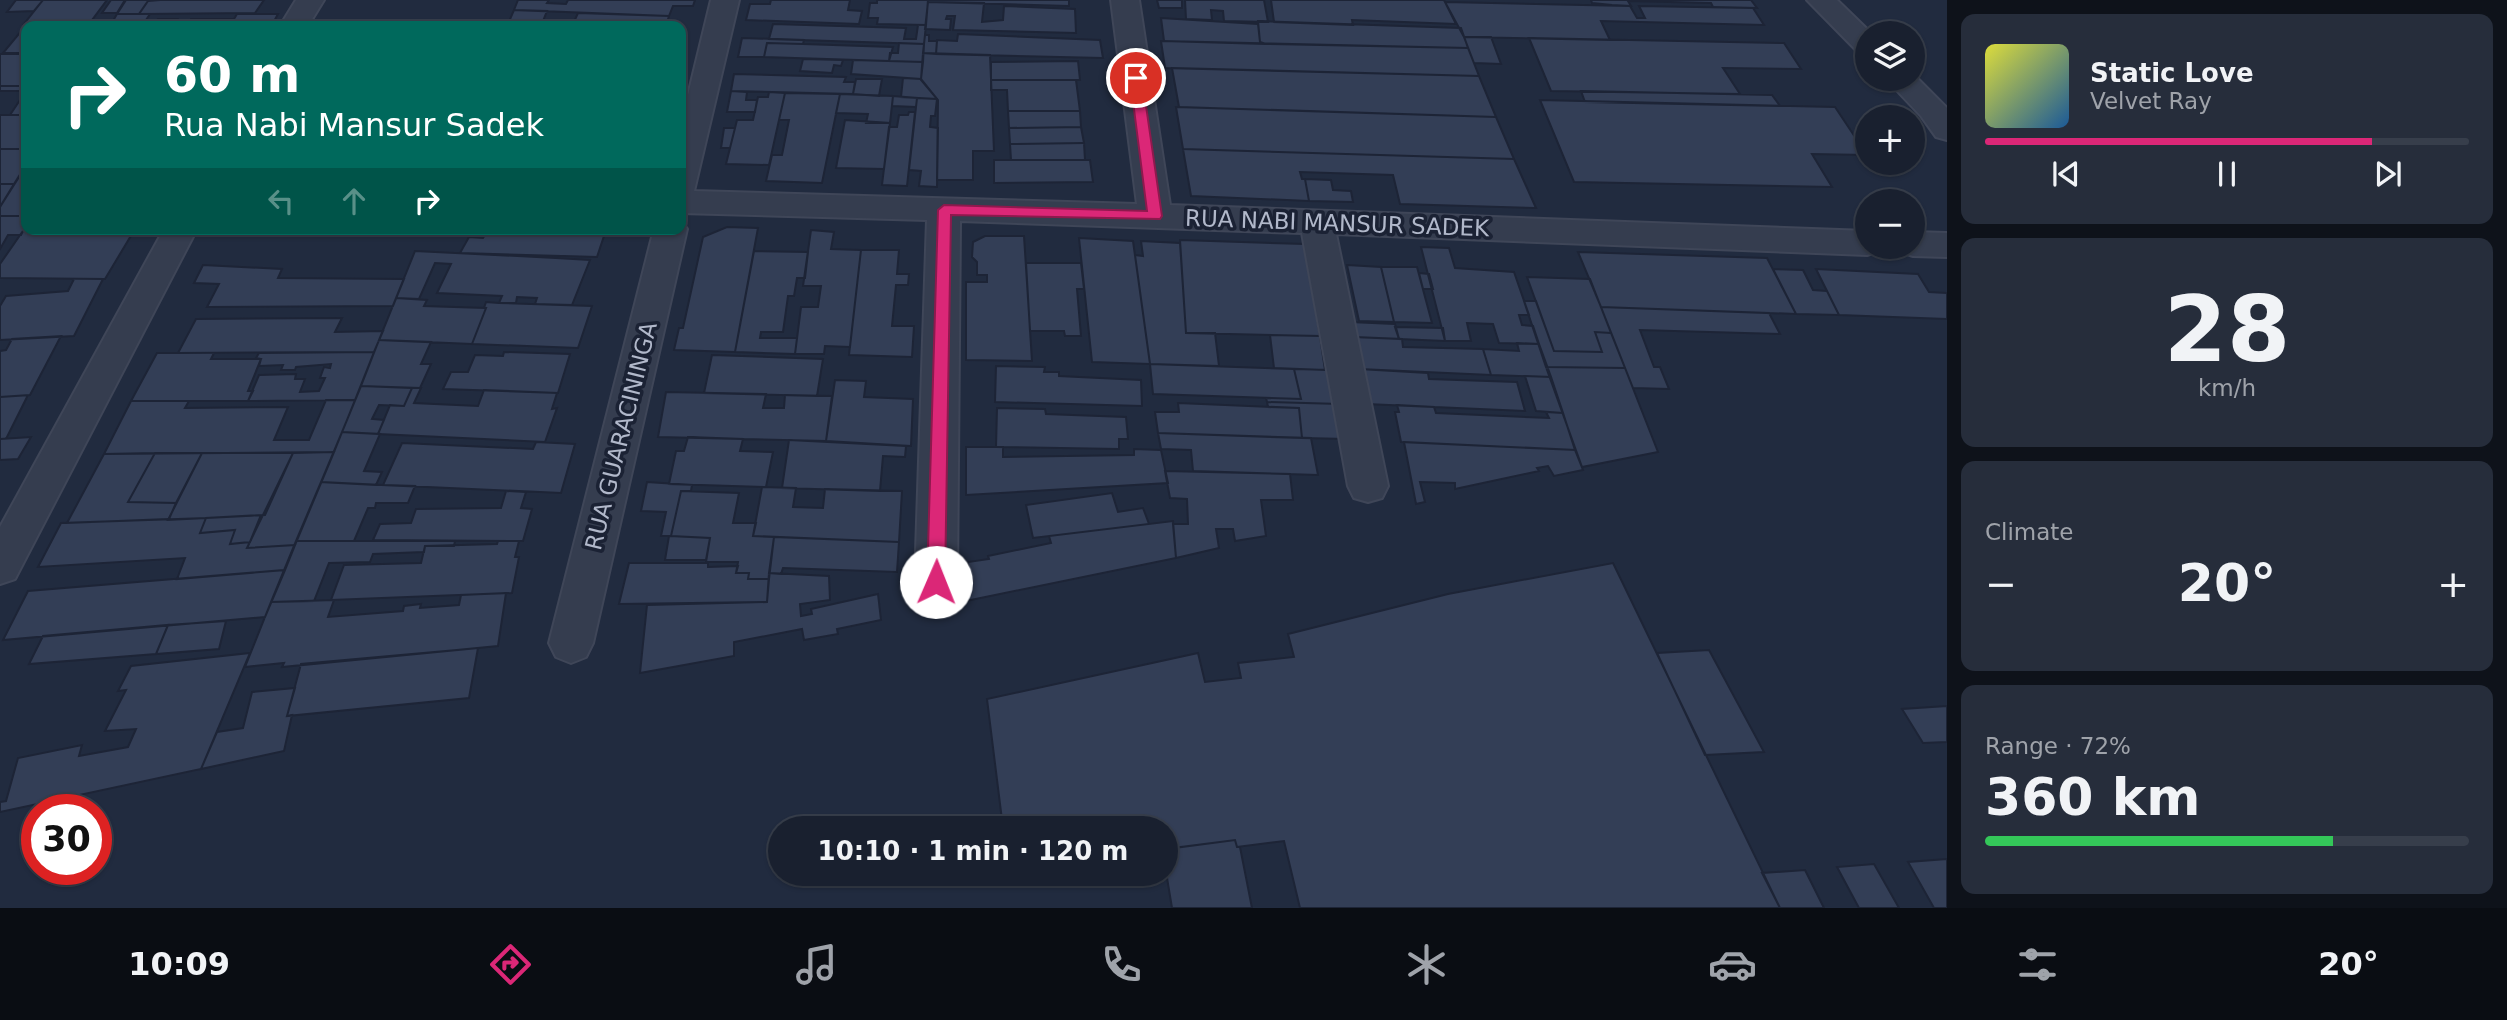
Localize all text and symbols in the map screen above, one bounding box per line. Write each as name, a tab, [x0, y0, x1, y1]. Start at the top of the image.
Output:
map controls	[1855, 21, 1925, 259]
button: layers	[1855, 21, 1925, 91]
text: 60 m	[164, 47, 300, 104]
pin	[1106, 48, 1166, 108]
icon: right	[49, 49, 140, 140]
text: Static Love	[2090, 58, 2254, 88]
icon: arrive	[1117, 59, 1155, 97]
text: Velvet Ray	[2090, 88, 2212, 114]
button: +	[1855, 105, 1925, 175]
text: Rua Nabi Mansur Sadek	[164, 106, 544, 144]
icon: previous	[2047, 155, 2085, 193]
icon: pause	[2208, 155, 2246, 193]
icon: next	[2369, 155, 2407, 193]
icon: left	[262, 182, 300, 220]
icon: ahead	[335, 182, 373, 220]
icon: right	[408, 182, 446, 220]
button: −	[1855, 189, 1925, 259]
street label: RUA NABI MANSUR SADEK	[1184, 205, 1490, 241]
text: 28	[2164, 277, 2290, 382]
street label: RUA GUARACININGA	[580, 319, 662, 553]
text: km/h	[2198, 375, 2256, 401]
text: Climate	[1985, 519, 2074, 545]
position arrow	[899, 545, 973, 619]
text: 20°	[2178, 553, 2276, 613]
text: −	[1985, 562, 2017, 606]
text: +	[2437, 562, 2469, 606]
text: Range · 72%	[1985, 733, 2131, 759]
text: 360 km	[1985, 767, 2200, 827]
speed limit sign: 30	[21, 794, 112, 885]
text: 10:10 · 1 min · 120 m	[818, 836, 1128, 866]
icon: directions	[486, 940, 535, 989]
icon: music	[792, 940, 841, 989]
icon: phone	[1097, 940, 1146, 989]
icon: climate	[1402, 940, 1451, 989]
icon: car	[1708, 940, 1757, 989]
icon: filters	[2013, 940, 2062, 989]
text: 10:09	[128, 945, 230, 983]
text: 20°	[2318, 945, 2379, 983]

